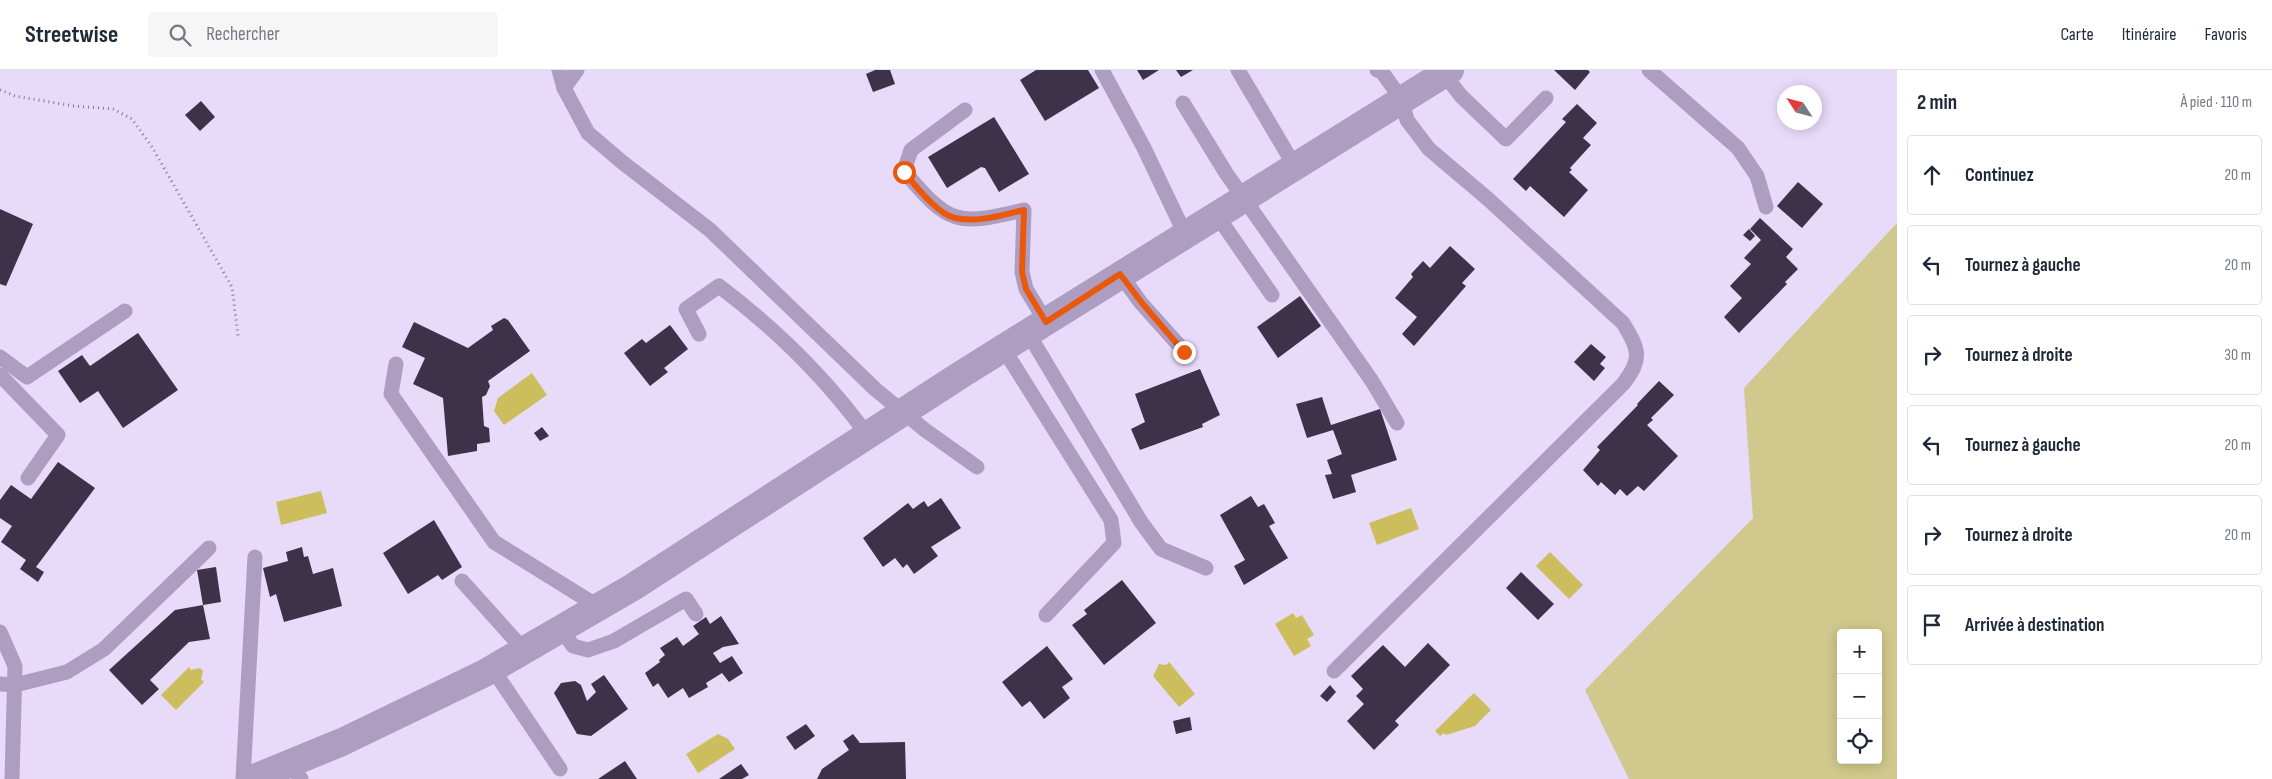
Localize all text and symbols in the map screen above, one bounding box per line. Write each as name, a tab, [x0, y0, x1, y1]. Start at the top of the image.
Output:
search box	[148, 12, 498, 57]
text: Streetwise	[25, 20, 118, 49]
icon: search	[166, 21, 194, 49]
text: Rechercher	[206, 23, 280, 46]
text: Carte	[2060, 24, 2094, 45]
text: Itinéraire	[2122, 24, 2176, 45]
text: Favoris	[2204, 24, 2247, 45]
north arrow	[1777, 85, 1822, 130]
text: 2 min	[1917, 90, 1957, 115]
text: À pied · 110 m	[2180, 93, 2252, 112]
route start	[893, 161, 916, 184]
icon: ahead	[1918, 161, 1946, 189]
text: Continuez	[1965, 164, 2034, 187]
text: 20 m	[2224, 166, 2251, 185]
icon: left	[1918, 251, 1946, 279]
text: Tournez à gauche	[1965, 254, 2081, 277]
text: 20 m	[2224, 256, 2251, 275]
route end	[1173, 341, 1196, 364]
icon: right	[1918, 341, 1946, 369]
text: Tournez à droite	[1965, 344, 2073, 367]
text: 30 m	[2224, 346, 2251, 365]
icon: left	[1918, 431, 1946, 459]
text: Tournez à gauche	[1965, 434, 2081, 457]
text: 20 m	[2224, 436, 2251, 455]
icon: right	[1918, 521, 1946, 549]
text: Tournez à droite	[1965, 524, 2073, 547]
text: 20 m	[2224, 526, 2251, 545]
icon: arrive	[1918, 611, 1946, 639]
text: Arrivée à destination	[1965, 614, 2105, 637]
map controls	[1837, 629, 1882, 764]
button: +	[1837, 629, 1882, 674]
button: −	[1837, 674, 1882, 719]
button: locate	[1837, 719, 1882, 764]

